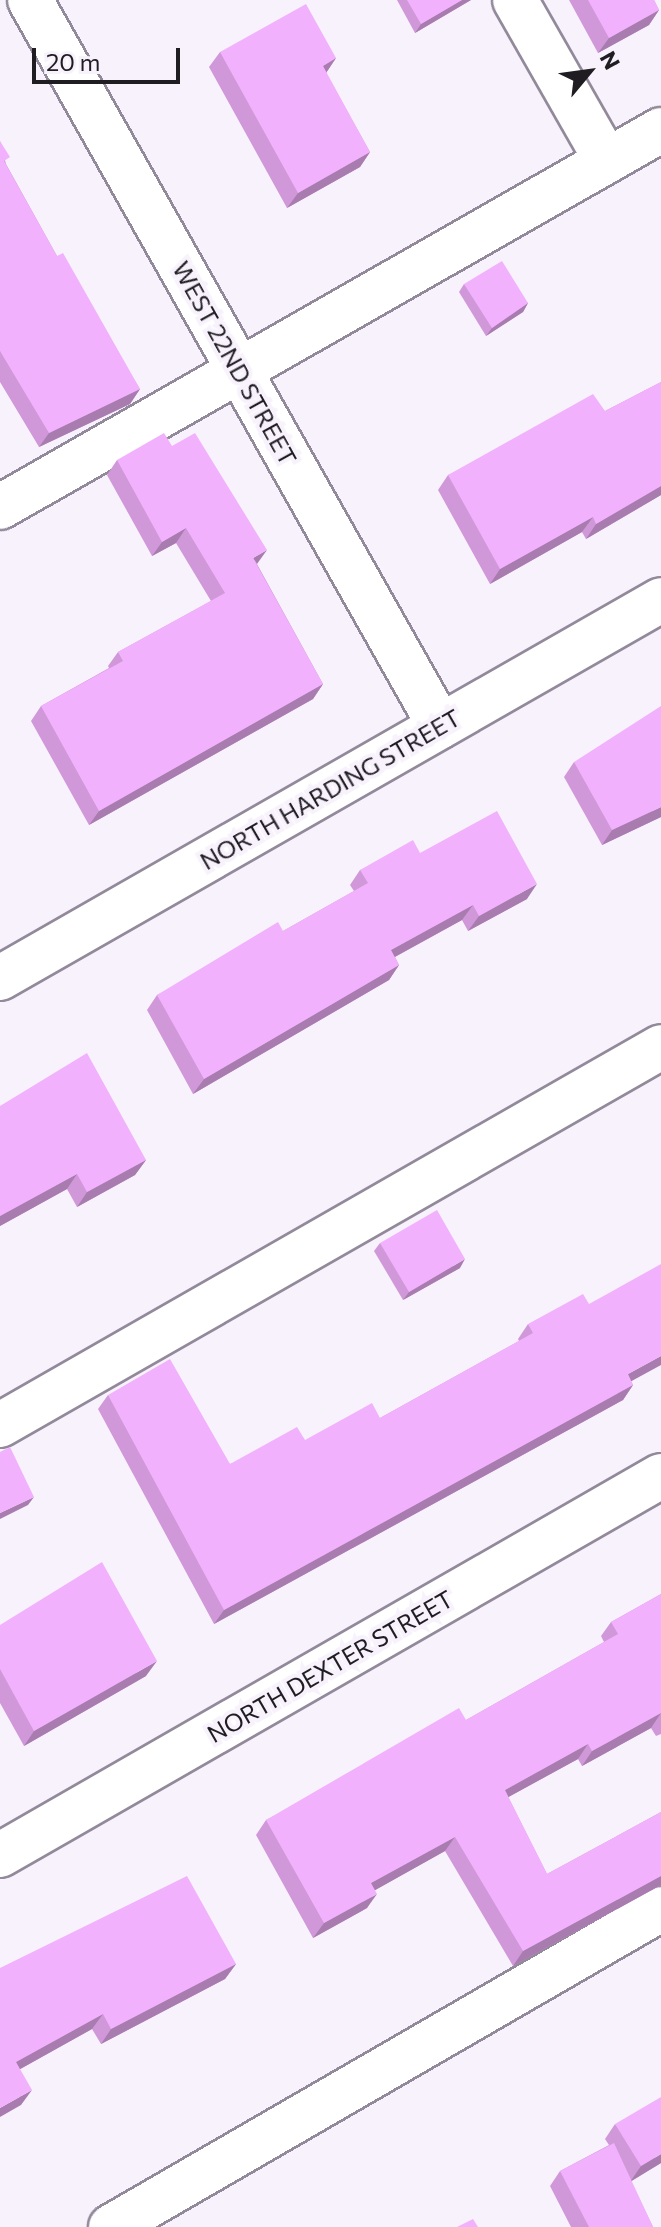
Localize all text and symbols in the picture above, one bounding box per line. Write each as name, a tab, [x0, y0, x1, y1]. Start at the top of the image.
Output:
scale bar	[36, 32, 184, 82]
north arrow	[549, 32, 629, 112]
text: N	[595, 46, 626, 74]
text: 20 m	[46, 47, 100, 76]
street label: WEST 22ND STREET	[167, 256, 303, 470]
street label: NORTH HARDING STREET	[195, 703, 465, 875]
street label: NORTH DEXTER STREET	[202, 1584, 458, 1748]

